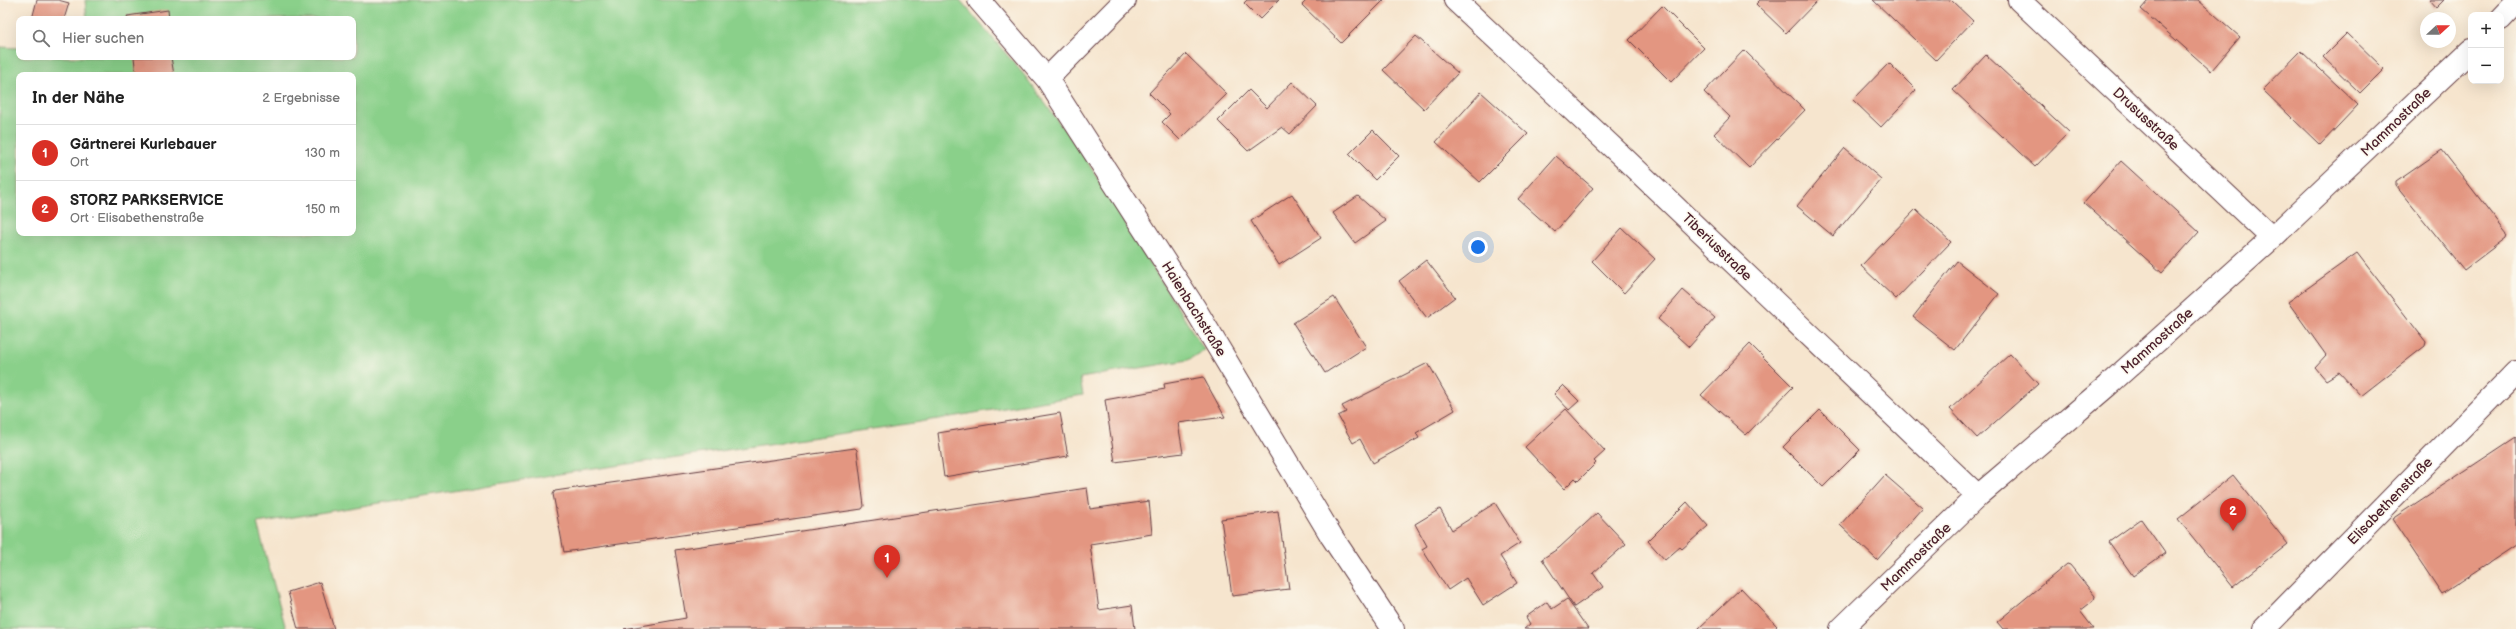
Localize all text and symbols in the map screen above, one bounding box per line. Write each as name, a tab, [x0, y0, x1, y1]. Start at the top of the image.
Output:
north arrow	[2420, 12, 2456, 48]
map controls	[2468, 12, 2504, 84]
button: +	[2468, 12, 2504, 48]
search box	[16, 16, 356, 60]
icon: search	[30, 27, 52, 49]
text: Hier suchen	[62, 29, 144, 48]
button: −	[2468, 48, 2504, 84]
street label: Drususstraße	[2109, 84, 2183, 154]
street label: Mammostraße	[2357, 84, 2435, 160]
text: In der Nähe	[32, 88, 125, 108]
text: 2 Ergebnisse	[262, 90, 340, 106]
text: Gärtnerei Kurlebauer	[70, 135, 217, 154]
text: 1	[42, 145, 48, 161]
text: 130 m	[305, 145, 340, 161]
text: Ort	[70, 154, 89, 170]
text: STORZ PARKSERVICE	[70, 191, 224, 210]
text: 2	[41, 201, 49, 217]
text: 150 m	[306, 201, 340, 217]
street label: Tiberiusstraße	[1679, 209, 1755, 285]
text: Ort · Elisabethenstraße	[70, 210, 204, 226]
your location	[1468, 237, 1488, 257]
street label: Haienbachstraße	[1158, 258, 1230, 360]
street label: Mammostraße	[2117, 304, 2197, 378]
street label: Elisabethenstraße	[2344, 454, 2436, 548]
pin: 2	[2220, 498, 2246, 531]
street label: Mammostraße	[1877, 519, 1955, 595]
pin: 1	[874, 545, 900, 578]

